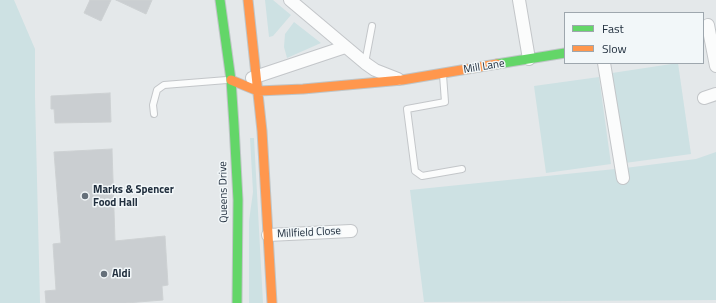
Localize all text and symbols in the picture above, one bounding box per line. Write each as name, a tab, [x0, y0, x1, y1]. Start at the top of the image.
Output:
legend	[564, 12, 704, 64]
text: Fast	[602, 19, 624, 38]
text: Slow	[602, 39, 627, 58]
street label: Mill Lane	[463, 57, 505, 77]
street label: Queens Drive	[217, 161, 231, 223]
place label: Marks & Spencer Food Hall	[93, 183, 174, 209]
marker: Marks & Spencer Food Hall	[80, 191, 90, 201]
street label: Millfield Close	[277, 225, 341, 241]
place label: Aldi	[112, 267, 130, 281]
marker: Aldi	[99, 269, 109, 279]

